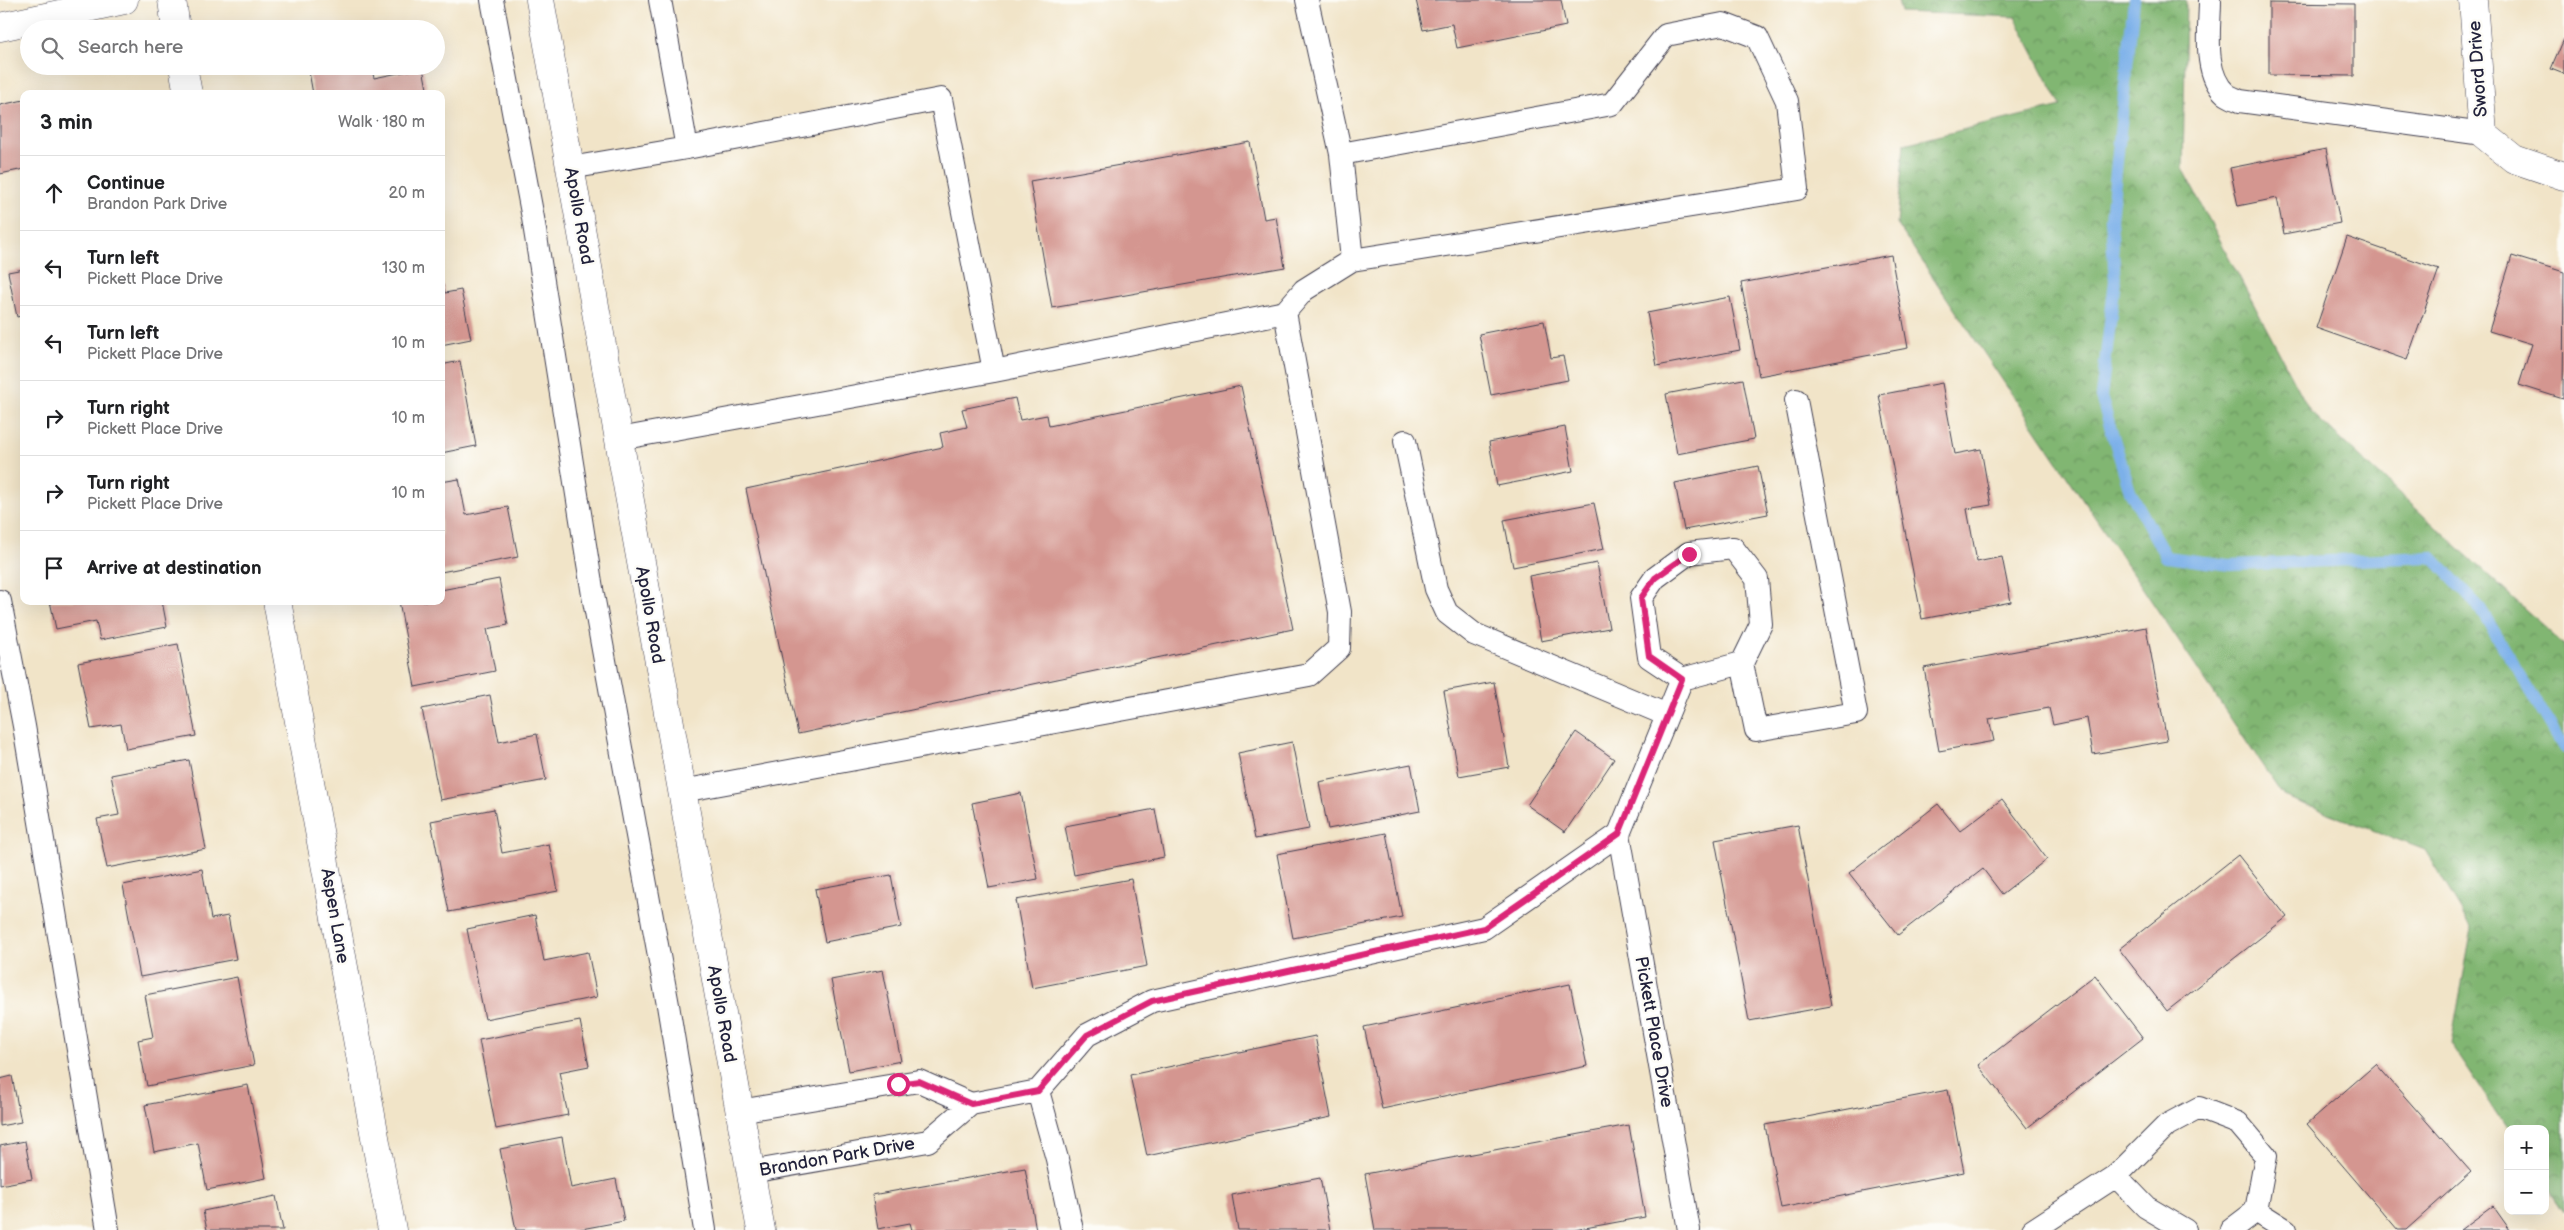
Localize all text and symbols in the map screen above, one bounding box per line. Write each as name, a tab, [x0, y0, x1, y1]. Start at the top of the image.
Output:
search box	[20, 20, 445, 75]
street label: Sword Drive	[2464, 20, 2492, 118]
icon: search	[38, 34, 66, 62]
text: Search here	[78, 36, 183, 59]
text: 3 min	[40, 110, 93, 135]
text: Walk · 180 m	[338, 113, 425, 132]
street label: Apollo Road	[560, 166, 598, 266]
text: Continue	[87, 172, 165, 195]
icon: ahead	[40, 179, 68, 207]
text: 20 m	[389, 184, 425, 203]
text: Brandon Park Drive	[87, 195, 227, 214]
text: Turn left	[87, 247, 159, 270]
icon: left	[40, 254, 68, 282]
text: 130 m	[382, 259, 425, 278]
text: Pickett Place Drive	[87, 270, 223, 289]
text: Turn left	[87, 322, 159, 345]
icon: left	[40, 329, 68, 357]
text: 10 m	[392, 334, 425, 353]
text: Pickett Place Drive	[87, 345, 223, 364]
text: Turn right	[87, 397, 170, 420]
icon: right	[40, 404, 68, 432]
text: 10 m	[392, 409, 425, 428]
text: Pickett Place Drive	[87, 420, 223, 439]
text: Turn right	[87, 472, 170, 495]
icon: right	[40, 479, 68, 507]
text: 10 m	[392, 484, 425, 503]
text: Pickett Place Drive	[87, 495, 223, 514]
route end	[1678, 543, 1701, 566]
icon: arrive	[40, 554, 68, 582]
text: Arrive at destination	[87, 557, 262, 580]
street label: Apollo Road	[631, 565, 669, 665]
street label: Aspen Lane	[316, 867, 354, 966]
street label: Pickett Place Drive	[1630, 955, 1678, 1109]
street label: Apollo Road	[703, 964, 741, 1064]
route start	[887, 1073, 910, 1096]
map controls	[2504, 1125, 2549, 1215]
button: +	[2504, 1125, 2549, 1170]
street label: Brandon Park Drive	[758, 1133, 917, 1181]
button: −	[2504, 1170, 2549, 1215]

